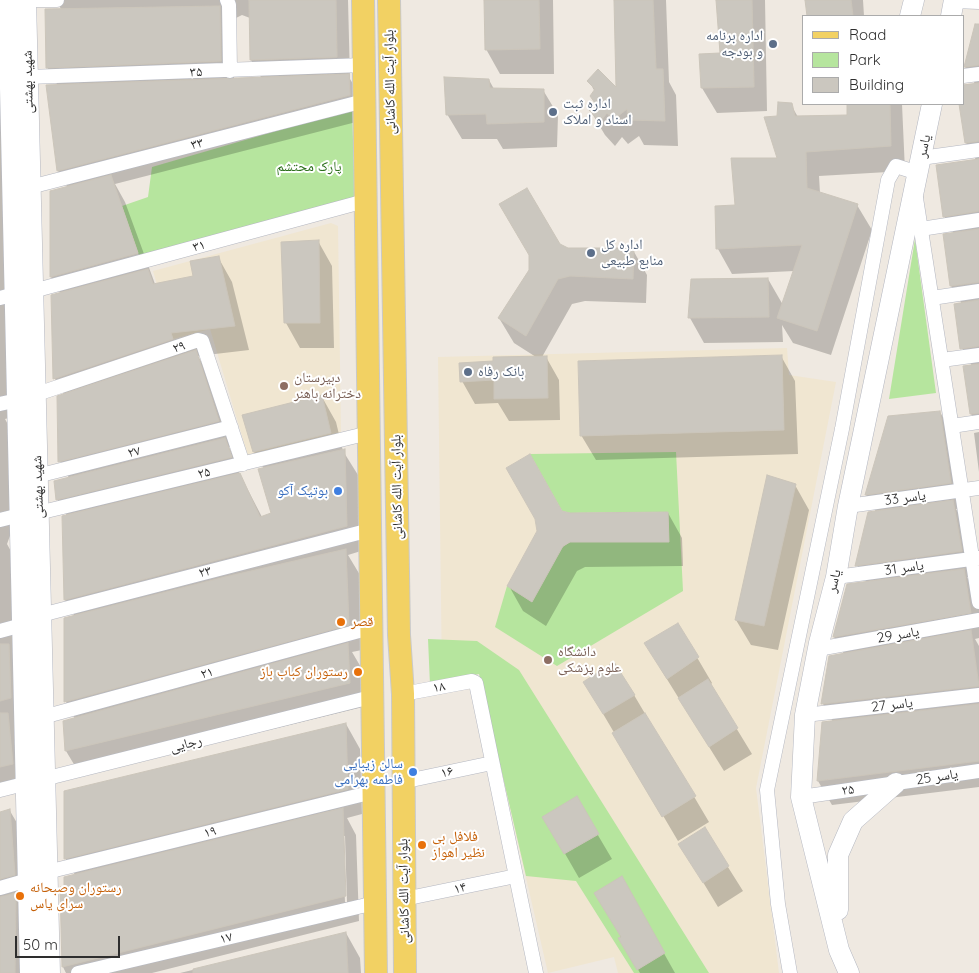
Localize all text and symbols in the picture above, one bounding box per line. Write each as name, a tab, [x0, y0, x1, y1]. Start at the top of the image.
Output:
legend	[802, 15, 964, 105]
text: Road	[849, 25, 886, 44]
place label: اداره برنامه و بودجه	[706, 28, 763, 60]
street label: بلوار آیت الله کاشانی	[381, 29, 399, 135]
marker: اداره برنامه و بودجه	[767, 38, 779, 50]
street label: شهید بهشتی	[19, 50, 37, 114]
text: Park	[849, 50, 881, 69]
street label: ۳۵	[189, 63, 203, 81]
text: Building	[849, 75, 904, 94]
place label: اداره ثبت اسناد و املاک	[563, 96, 632, 128]
marker: اداره ثبت اسناد و املاک	[547, 106, 559, 118]
street label: یاسر	[913, 133, 935, 159]
street label: ۳۳	[189, 134, 205, 154]
park label: پارک محتشم	[276, 159, 342, 175]
street label: ۳۱	[191, 236, 207, 256]
place label: اداره کل منابع طبیعی	[601, 237, 663, 270]
marker: اداره کل منابع طبیعی	[585, 247, 597, 259]
street label: ۲۹	[170, 337, 188, 357]
place label: بانک رفاه	[478, 364, 524, 380]
marker: بانک رفاه	[462, 366, 474, 378]
place label: دبیرستان دخترانه باهنر	[294, 370, 361, 402]
marker: دبیرستان دخترانه باهنر	[278, 380, 290, 392]
street label: بلوار آیت الله کاشانی	[388, 434, 406, 540]
street label: ۲۷	[126, 442, 142, 462]
street label: شهید بهشتی	[29, 455, 47, 519]
street label: ۲۵	[196, 463, 212, 483]
place label: بوتیک آکو	[277, 483, 328, 499]
marker: بوتیک آکو	[332, 485, 344, 497]
street label: یاسر 33	[883, 487, 927, 509]
street label: یاسر 31	[883, 557, 925, 579]
street label: ۲۳	[197, 562, 213, 582]
street label: یاسر	[823, 568, 845, 594]
place label: قصر	[351, 614, 373, 630]
marker: قصر	[335, 616, 347, 628]
street label: یاسر 29	[876, 623, 920, 647]
place label: دانشگاه علوم پزشکی	[558, 644, 621, 676]
marker: دانشگاه علوم پزشکی	[542, 654, 554, 666]
street label: ۲۱	[199, 663, 215, 683]
place label: رستوران کباب باز	[260, 664, 348, 680]
marker: رستوران کباب باز	[352, 666, 364, 678]
street label: ۱۸	[431, 678, 447, 696]
street label: یاسر 27	[870, 694, 914, 716]
street label: رجایی	[168, 732, 204, 756]
place label: سالن زیبایی فاطمه بهرامی	[334, 756, 403, 789]
street label: ۱۶	[439, 762, 455, 782]
street label: یاسر 25	[915, 765, 959, 789]
marker: سالن زیبایی فاطمه بهرامی	[407, 766, 419, 778]
street label: ۲۵	[841, 781, 855, 799]
street label: ۱۹	[202, 822, 218, 842]
place label: فلافل بی نظیر اهواز	[432, 829, 485, 862]
street label: بلوار آیت الله کاشانی	[395, 838, 413, 944]
marker: فلافل بی نظیر اهواز	[416, 839, 428, 851]
street label: ۱۴	[452, 878, 468, 898]
place label: رستوران وصبحانه سرای یاس	[30, 880, 122, 912]
marker: رستوران وصبحانه سرای یاس	[14, 890, 26, 902]
scale bar	[18, 926, 122, 958]
street label: ۱۷	[218, 928, 234, 948]
text: 50 m	[23, 935, 58, 954]

